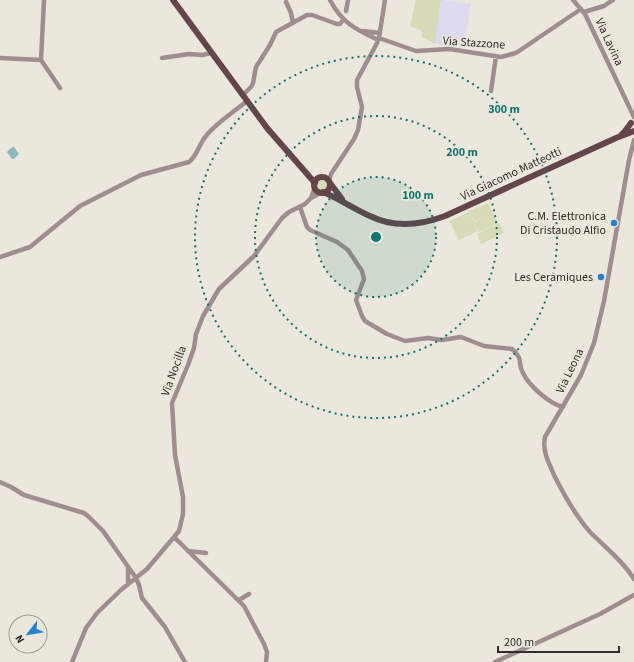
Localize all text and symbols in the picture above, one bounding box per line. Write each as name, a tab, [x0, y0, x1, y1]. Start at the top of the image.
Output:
street label: Via Lavina	[591, 15, 627, 69]
street label: Via Stazzone	[442, 32, 506, 54]
text: 300 m	[488, 101, 520, 118]
street label: Via Giacomo Matteotti	[458, 143, 564, 205]
text: 200 m	[446, 144, 478, 161]
text: 100 m	[402, 187, 434, 204]
place label: C.M. Elettronica Di Cristaudo Alfio	[520, 208, 606, 239]
marker: C.M. Elettronica Di Cristaudo Alfio	[609, 218, 619, 228]
centre of rings	[369, 230, 383, 244]
place label: Les Ceramiques	[514, 269, 593, 286]
marker: Les Ceramiques	[596, 272, 606, 282]
street label: Via Nocilla	[157, 343, 191, 399]
street label: Via Leona	[552, 346, 588, 396]
north arrow	[8, 614, 48, 654]
scale bar	[498, 628, 619, 654]
text: N	[12, 632, 28, 646]
text: 200 m	[504, 634, 534, 651]

